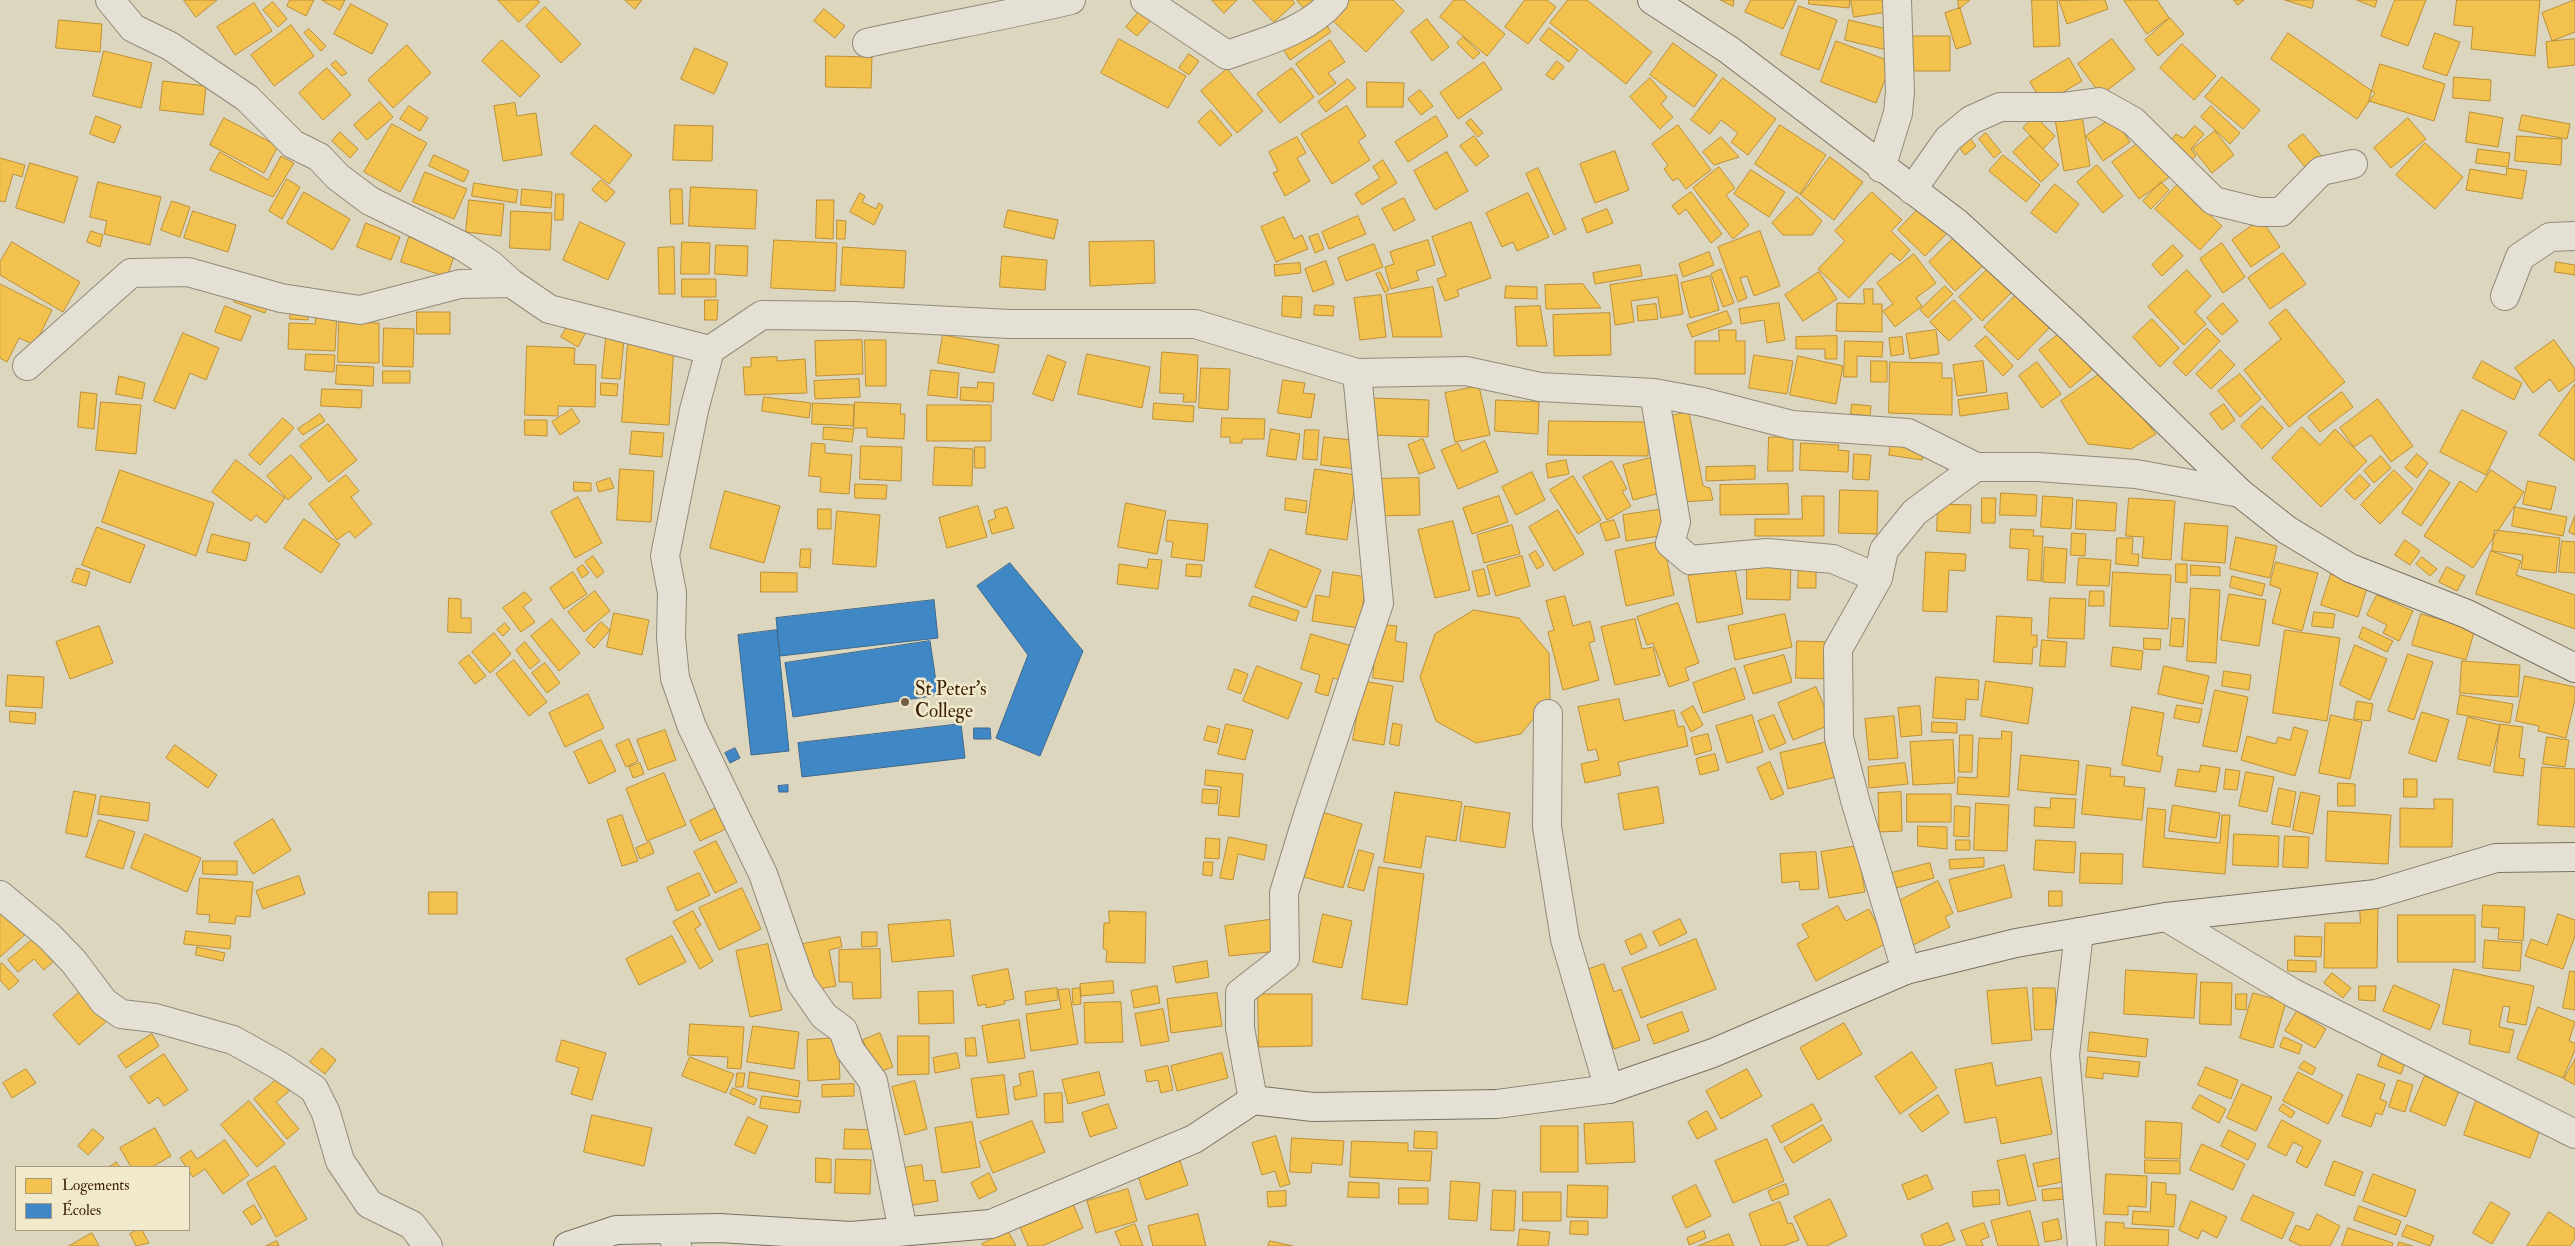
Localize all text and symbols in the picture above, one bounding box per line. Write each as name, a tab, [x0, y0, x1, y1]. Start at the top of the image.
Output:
place label: St Peter's College	[915, 680, 987, 724]
marker: St Peter's College	[899, 696, 911, 708]
legend	[15, 1166, 190, 1231]
text: Logements	[62, 1176, 129, 1195]
text: Écoles	[62, 1201, 101, 1220]

